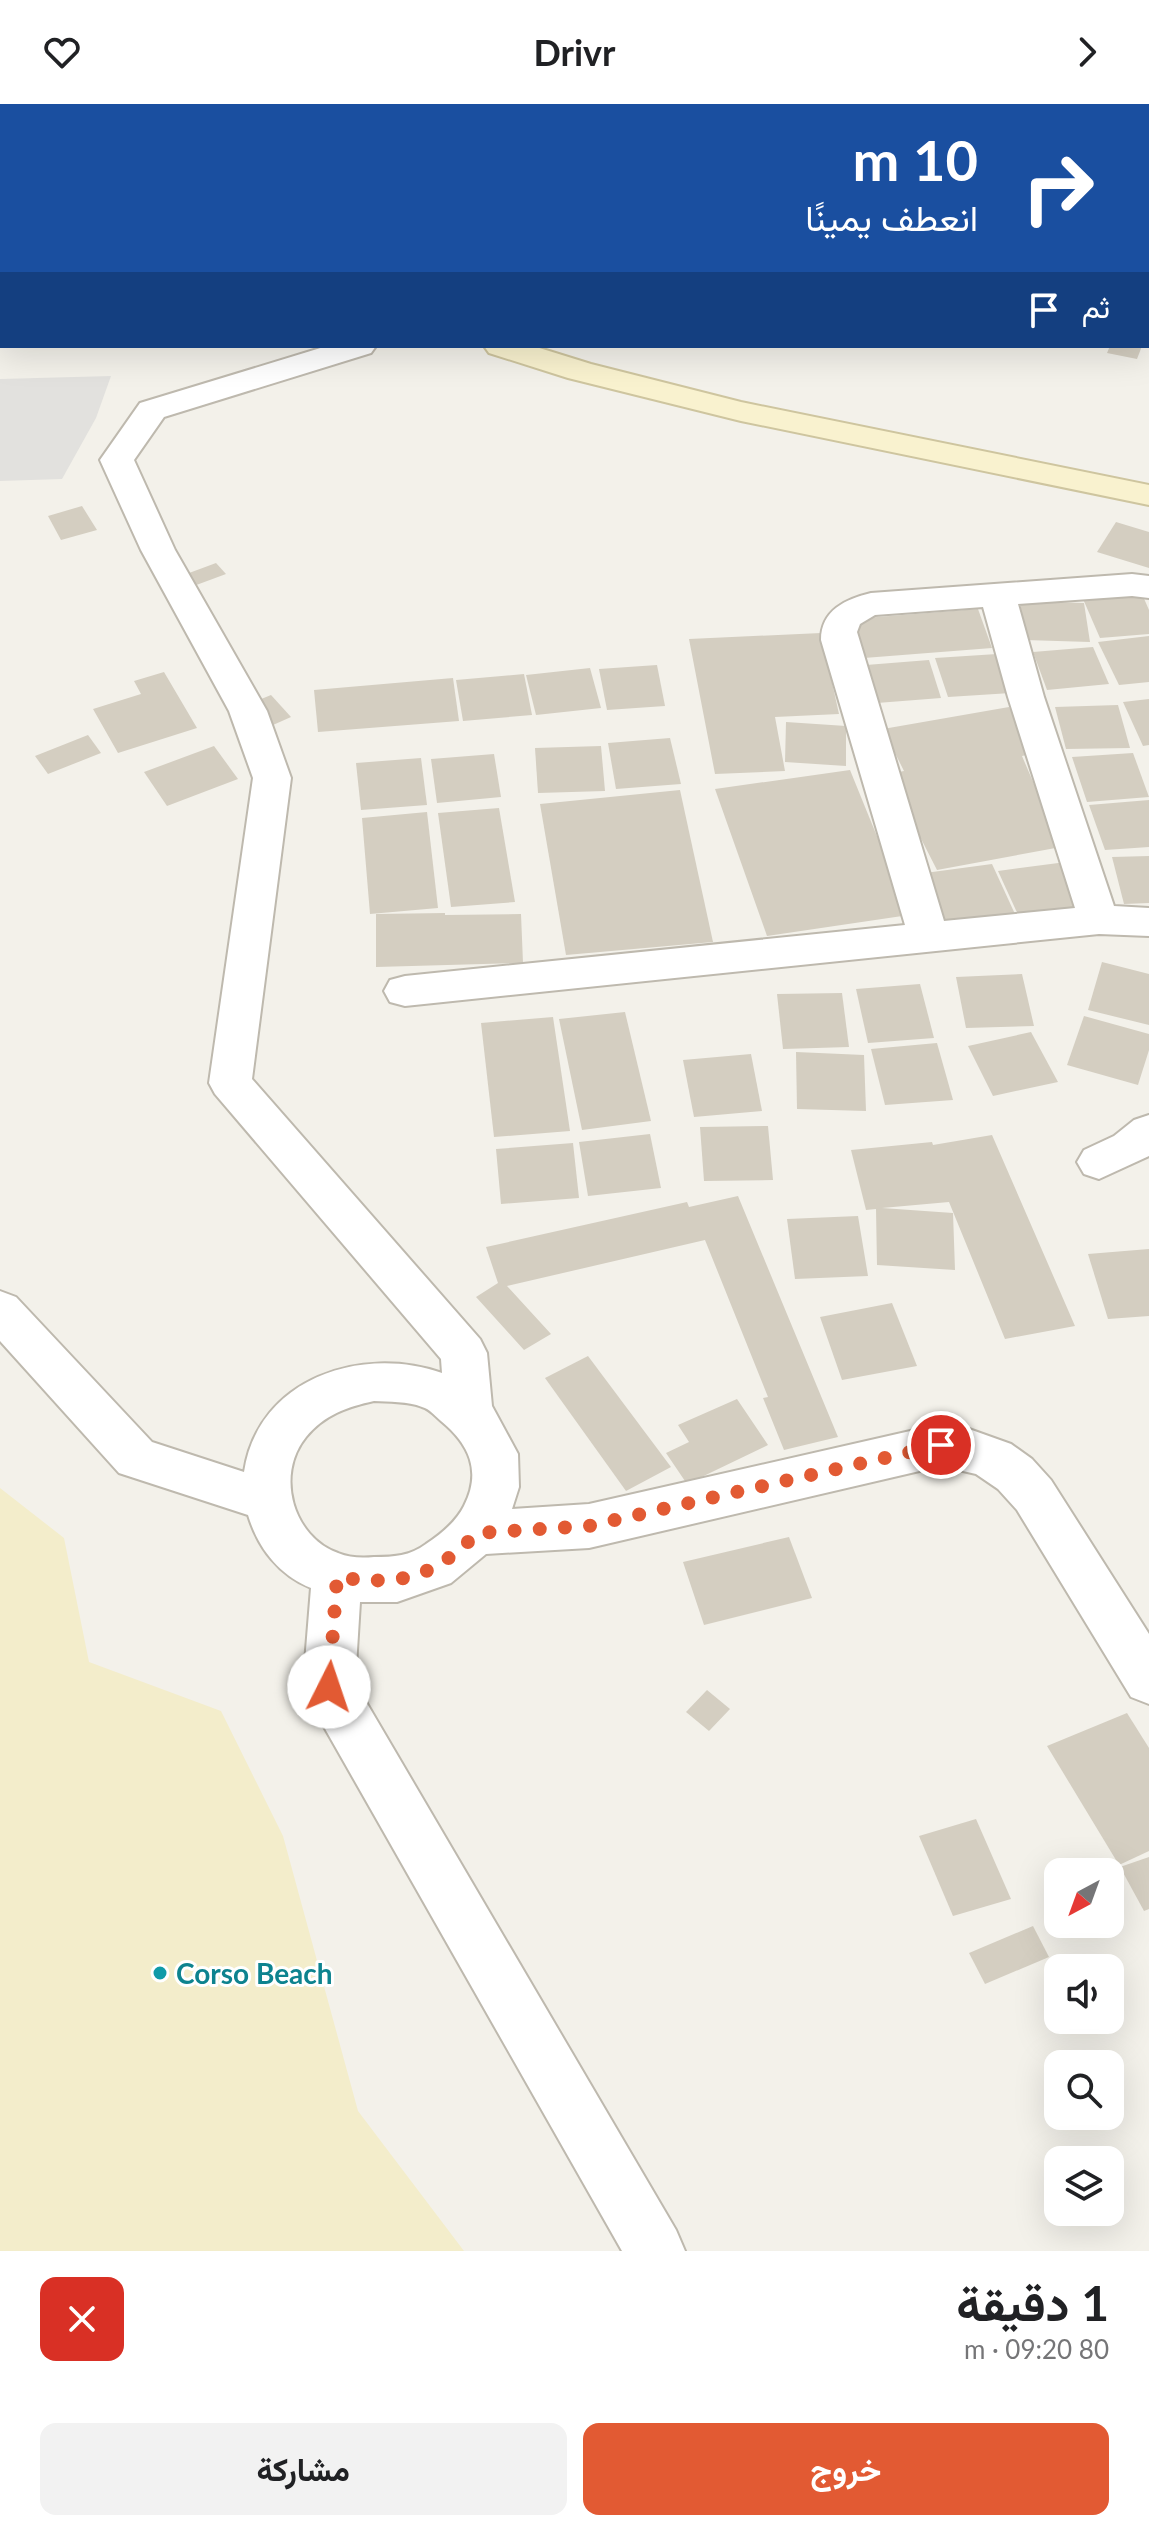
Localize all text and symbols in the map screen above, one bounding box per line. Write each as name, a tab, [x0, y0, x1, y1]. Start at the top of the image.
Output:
icon: heart	[40, 30, 84, 74]
text: Drivr	[533, 30, 616, 74]
icon: forward	[1065, 30, 1109, 74]
text: 10 m	[853, 126, 978, 193]
icon: right	[1006, 136, 1110, 240]
text: انعطف يمينًا	[805, 195, 978, 239]
icon: arrive	[1022, 288, 1066, 332]
text: ثم	[1082, 288, 1110, 324]
pin	[907, 1411, 975, 1479]
icon: arrive	[919, 1423, 963, 1467]
position arrow	[287, 1645, 371, 1729]
north arrow	[1044, 1858, 1124, 1938]
map controls	[1044, 1858, 1124, 2226]
button: sound	[1044, 1954, 1124, 2034]
place label: Corso Beach	[176, 1956, 333, 1990]
marker: Corso Beach	[151, 1964, 169, 1982]
button: search	[1044, 2050, 1124, 2130]
button: layers	[1044, 2146, 1124, 2226]
text: 1 دقيقة	[956, 2274, 1109, 2331]
button: close	[40, 2277, 124, 2361]
text: 80 m · 09:20	[964, 2333, 1109, 2365]
button: مشاركة	[40, 2423, 567, 2515]
button: خروج	[583, 2423, 1109, 2515]

